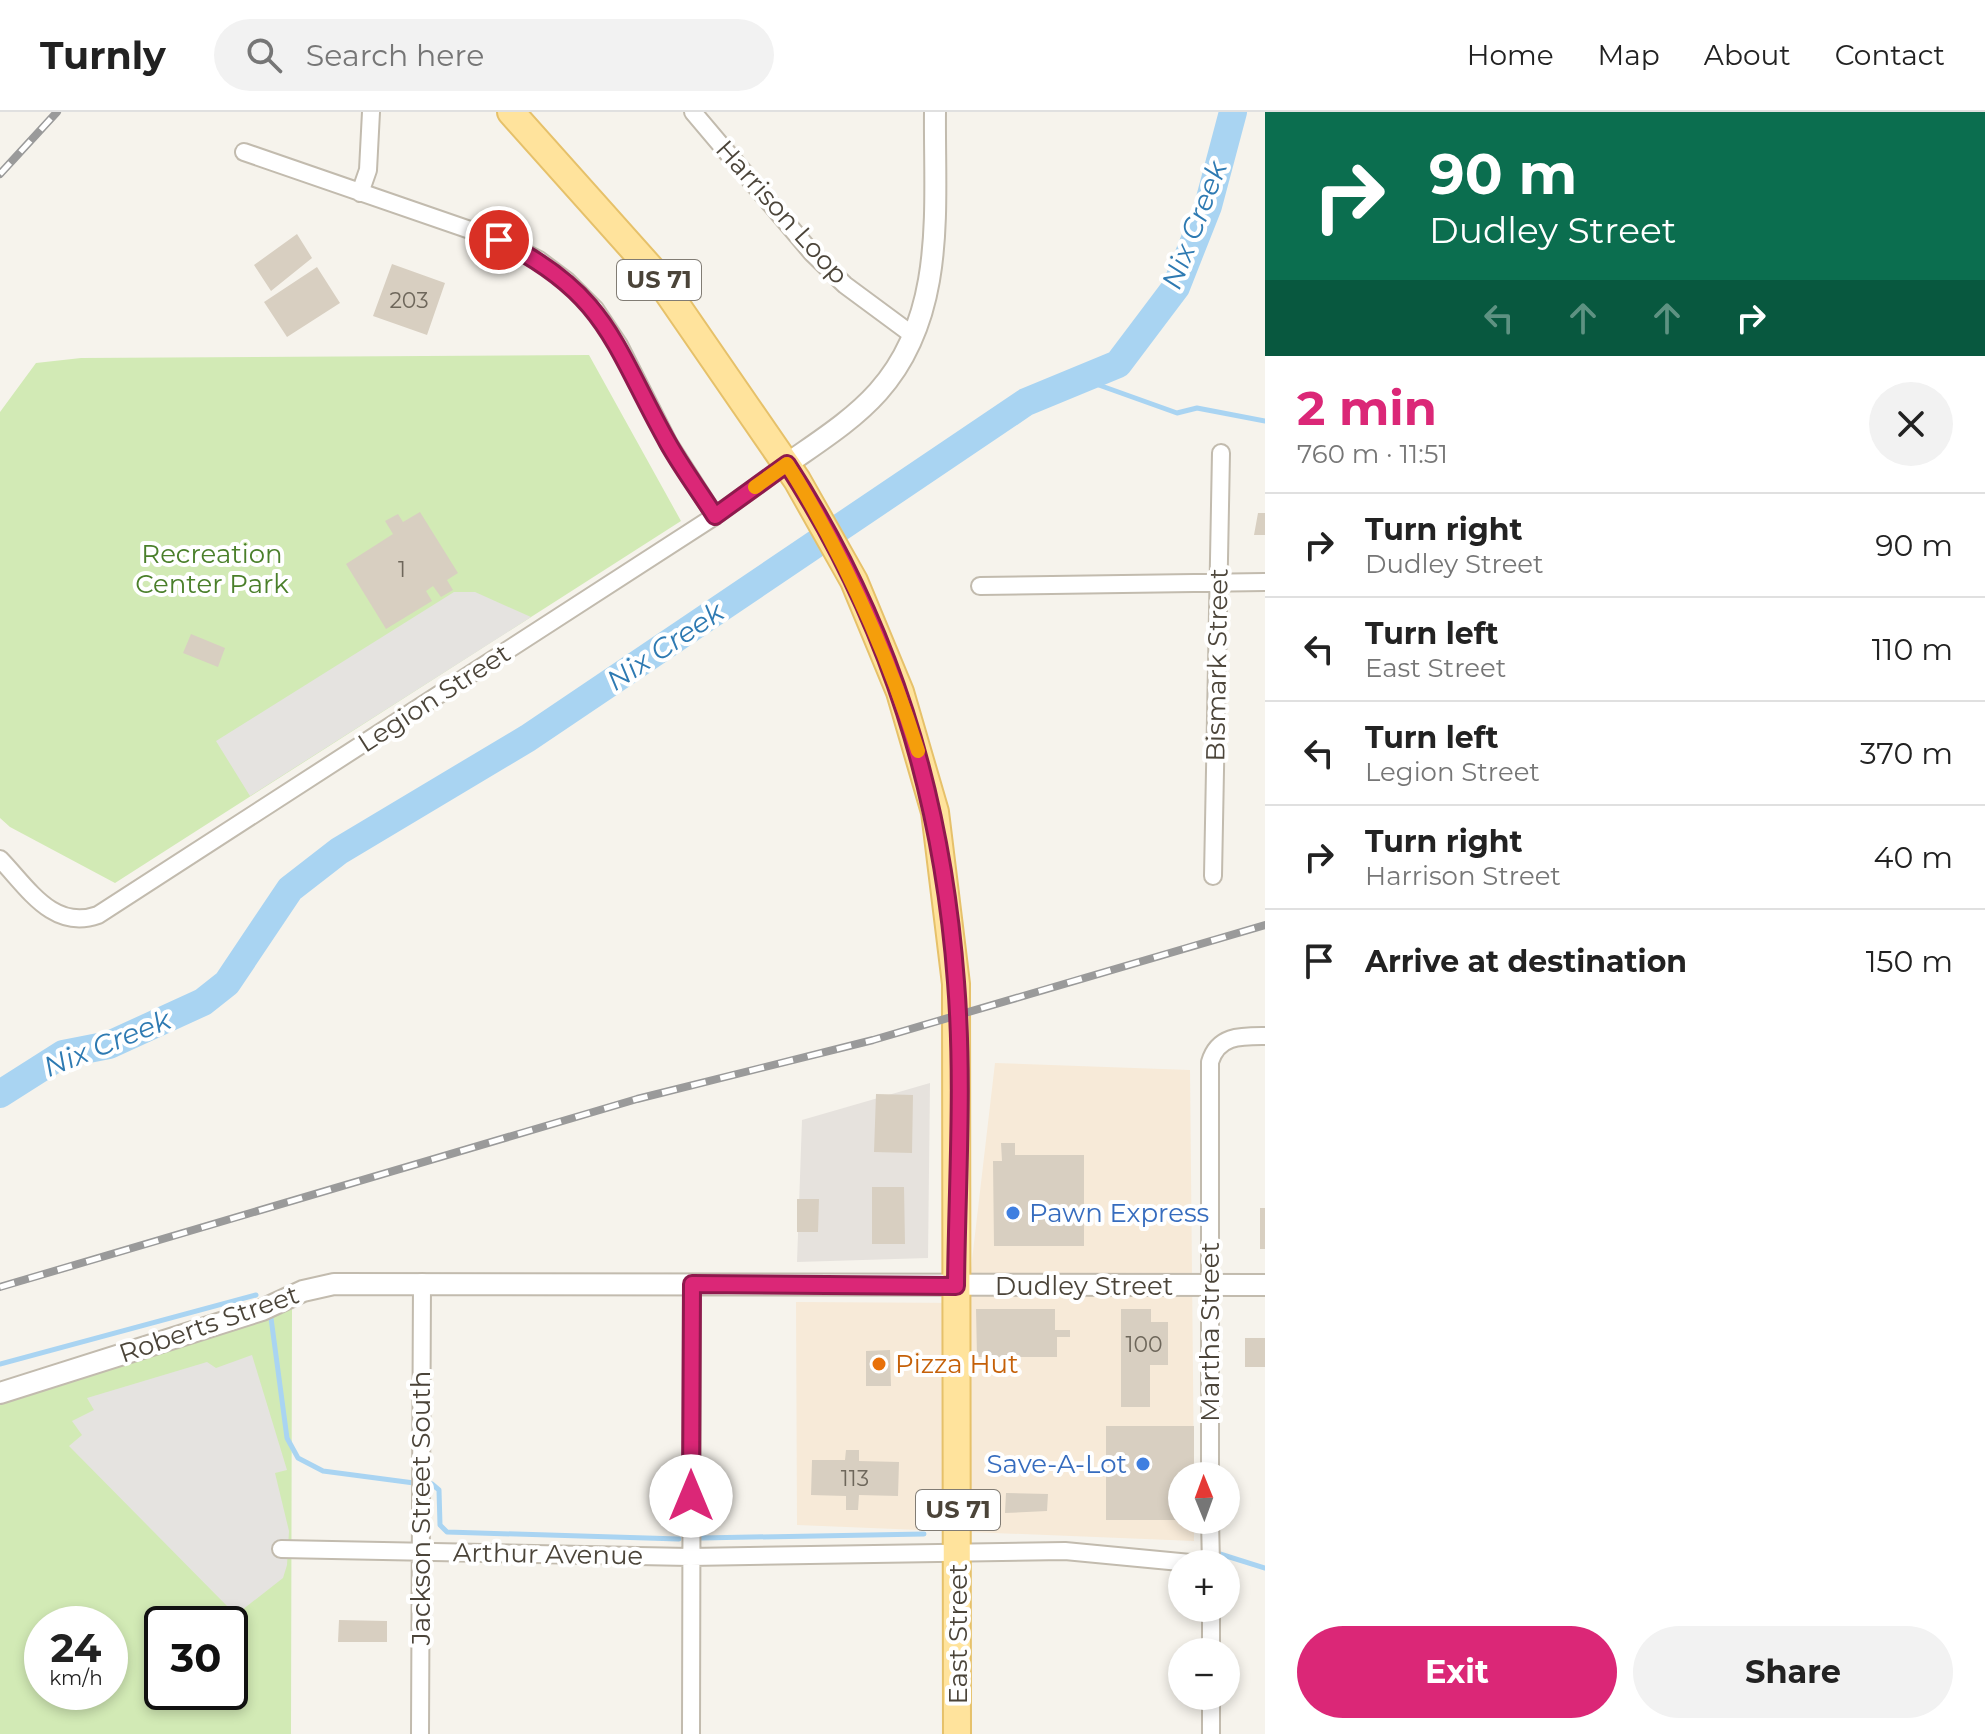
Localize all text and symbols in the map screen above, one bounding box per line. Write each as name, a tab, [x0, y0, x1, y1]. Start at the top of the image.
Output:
search box	[214, 19, 774, 91]
text: Turnly	[40, 32, 166, 79]
icon: search	[242, 33, 286, 77]
text: Search here	[306, 37, 484, 74]
text: Home	[1467, 38, 1554, 72]
text: Map	[1598, 38, 1660, 72]
text: About	[1704, 38, 1791, 72]
text: Contact	[1835, 38, 1945, 72]
street label: Harrison Loop	[709, 133, 855, 291]
text: 90 m	[1429, 140, 1577, 208]
icon: right	[1297, 144, 1401, 248]
water label: Nix Creek	[1154, 155, 1234, 294]
pin	[465, 206, 533, 274]
text: Dudley Street	[1429, 208, 1676, 252]
icon: arrive	[477, 218, 521, 262]
road number: US 71	[617, 260, 701, 300]
house number: 203	[389, 287, 429, 314]
icon: left	[1477, 296, 1521, 340]
icon: ahead	[1561, 296, 1605, 340]
icon: ahead	[1645, 296, 1689, 340]
icon: right	[1729, 296, 1773, 340]
text: 2 min	[1297, 379, 1437, 437]
button: close	[1869, 382, 1953, 466]
text: 760 m · 11:51	[1297, 438, 1448, 470]
text: Turn right	[1365, 511, 1522, 548]
icon: right	[1297, 523, 1341, 567]
text: 90 m	[1875, 527, 1953, 564]
park label: Recreation Center Park	[135, 538, 289, 600]
text: Dudley Street	[1365, 548, 1544, 580]
house number: 1	[398, 556, 406, 583]
street label: Bismark Street	[1199, 568, 1235, 762]
water label: Nix Creek	[600, 594, 731, 698]
text: Turn left	[1365, 615, 1498, 652]
icon: left	[1297, 627, 1341, 671]
text: 110 m	[1872, 631, 1953, 668]
street label: Legion Street	[352, 637, 516, 759]
text: East Street	[1365, 652, 1506, 684]
text: Turn left	[1365, 719, 1498, 756]
icon: left	[1297, 731, 1341, 775]
text: 370 m	[1860, 735, 1953, 772]
text: Legion Street	[1365, 756, 1540, 788]
text: Turn right	[1365, 823, 1522, 860]
icon: right	[1297, 835, 1341, 879]
text: 40 m	[1874, 839, 1953, 876]
text: Harrison Street	[1365, 860, 1561, 892]
icon: arrive	[1297, 939, 1341, 983]
text: Arrive at destination	[1365, 943, 1687, 980]
text: 150 m	[1866, 943, 1953, 980]
water label: Nix Creek	[38, 1002, 177, 1084]
place label: Pawn Express	[1029, 1197, 1209, 1229]
marker: Pawn Express	[1004, 1204, 1022, 1222]
street label: Martha Street	[1194, 1242, 1226, 1422]
street label: Dudley Street	[995, 1270, 1173, 1302]
street label: Roberts Street	[115, 1278, 303, 1370]
house number: 100	[1125, 1331, 1163, 1358]
place label: Pizza Hut	[895, 1348, 1019, 1380]
marker: Pizza Hut	[870, 1355, 888, 1373]
street label: Jackson Street South	[405, 1371, 437, 1646]
place label: Save-A-Lot	[987, 1448, 1127, 1480]
position arrow	[649, 1454, 733, 1538]
marker: Save-A-Lot	[1134, 1455, 1152, 1473]
north arrow	[1168, 1462, 1240, 1534]
map controls	[1168, 1462, 1240, 1710]
house number: 113	[841, 1465, 869, 1492]
road number: US 71	[916, 1490, 1000, 1530]
street label: Arthur Avenue	[453, 1536, 643, 1572]
button: +	[1168, 1550, 1240, 1622]
street label: East Street	[942, 1563, 974, 1705]
speed limit sign: 30	[144, 1606, 248, 1710]
text: 24	[51, 1623, 101, 1672]
button: Exit	[1297, 1626, 1617, 1718]
button: Share	[1633, 1626, 1953, 1718]
button: −	[1168, 1638, 1240, 1710]
text: km/h	[49, 1666, 103, 1690]

